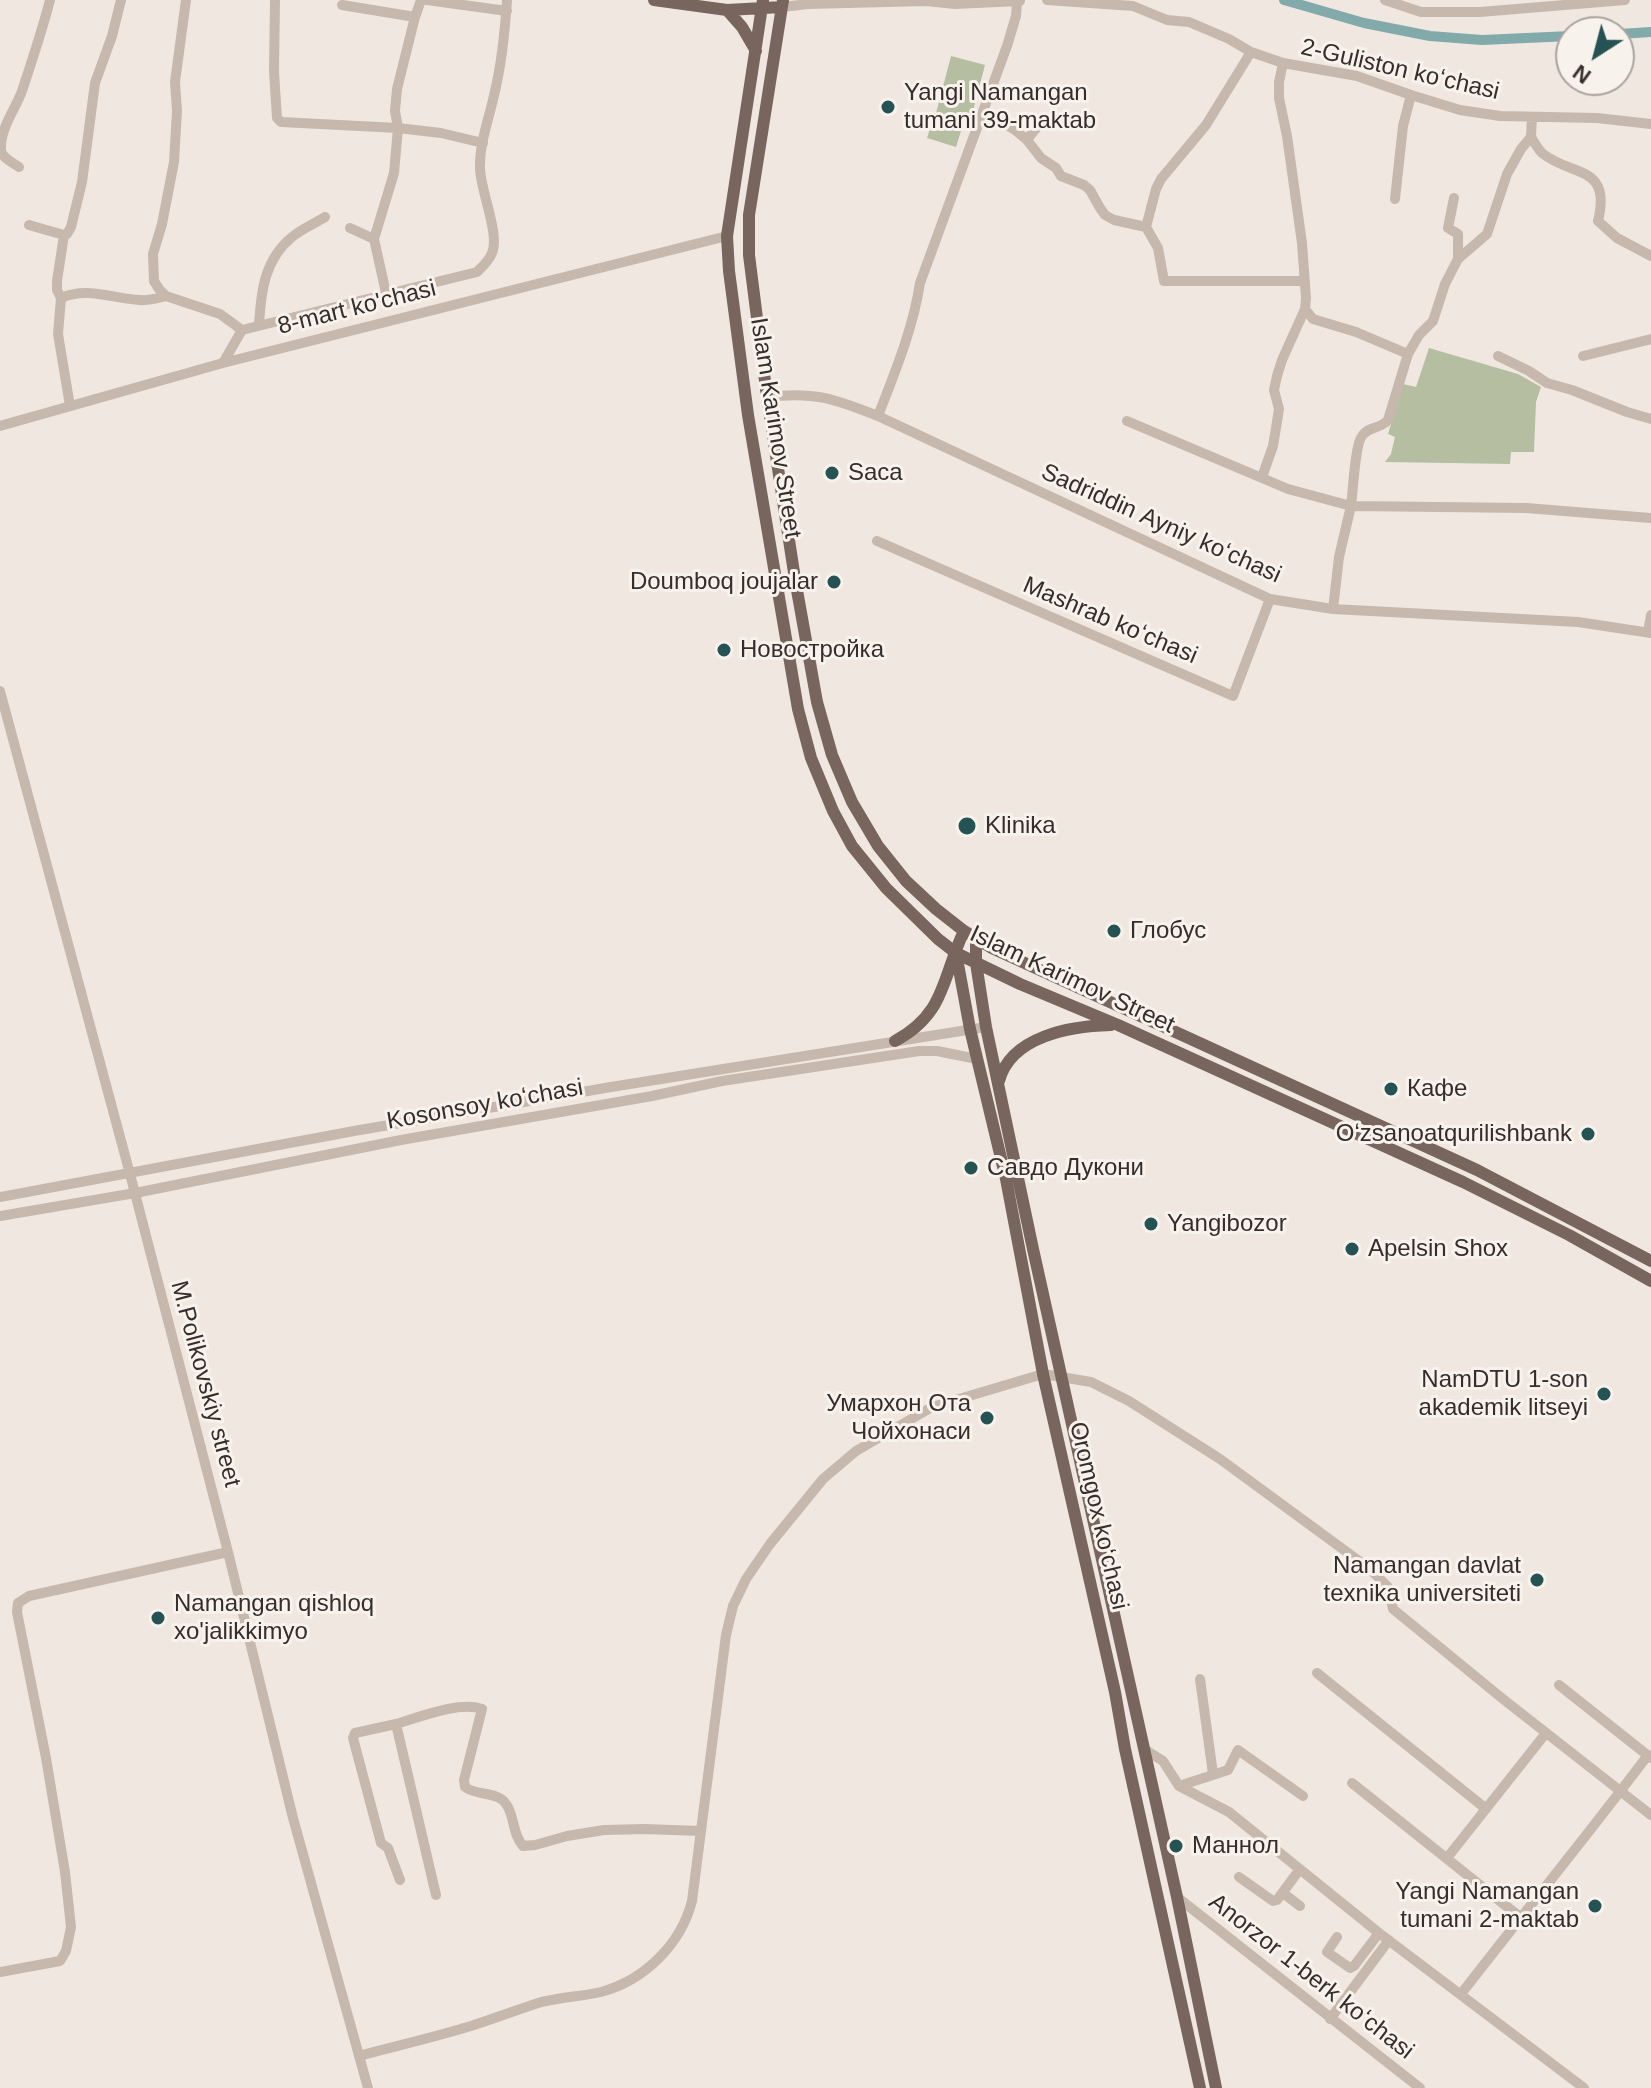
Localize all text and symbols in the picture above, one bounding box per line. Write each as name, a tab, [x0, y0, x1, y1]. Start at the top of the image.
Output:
north arrow	[1555, 16, 1635, 96]
street label: 2-Guliston koʻchasi	[1298, 33, 1502, 107]
text: N	[1568, 59, 1596, 89]
place label: Yangi Namangan tumani 39-maktab	[904, 79, 1096, 135]
marker: Yangi Namangan tumani 39-maktab	[879, 98, 897, 116]
street label: 8-mart ko'chasi	[275, 274, 439, 342]
street label: Islam Karimov Street	[743, 316, 807, 540]
street label: Sadriddin Ayniy koʻchasi	[1037, 458, 1285, 590]
place label: Saca	[848, 459, 903, 487]
marker: Saca	[823, 464, 841, 482]
place label: Doumboq joujalar	[630, 568, 818, 596]
street label: Mashrab koʻchasi	[1018, 571, 1202, 671]
marker: Doumboq joujalar	[825, 573, 843, 591]
place label: Новостройка	[740, 636, 884, 664]
marker: Новостройка	[715, 641, 733, 659]
place label: Klinika	[985, 812, 1056, 840]
marker: Klinika	[956, 815, 978, 837]
place label: Глобус	[1130, 917, 1206, 945]
street label: Islam Karimov Street	[965, 920, 1179, 1040]
marker: Глобус	[1105, 922, 1123, 940]
street label: Kosonsoy koʻchasi	[385, 1074, 585, 1136]
place label: Кафе	[1407, 1075, 1467, 1103]
marker: Кафе	[1382, 1080, 1400, 1098]
place label: Oʻzsanoatqurilishbank	[1336, 1120, 1572, 1148]
marker: Oʻzsanoatqurilishbank	[1579, 1125, 1597, 1143]
place label: Савдо Дукони	[987, 1154, 1144, 1182]
marker: Савдо Дукони	[962, 1159, 980, 1177]
place label: Yangibozor	[1167, 1210, 1287, 1238]
marker: Yangibozor	[1142, 1215, 1160, 1233]
place label: Apelsin Shox	[1368, 1235, 1508, 1263]
marker: Apelsin Shox	[1343, 1240, 1361, 1258]
street label: M.Polikovskiy street	[164, 1278, 246, 1490]
place label: NamDTU 1-son akademik litseyi	[1419, 1366, 1588, 1422]
marker: NamDTU 1-son akademik litseyi	[1595, 1385, 1613, 1403]
place label: Умархон Ота Чойхонаси	[826, 1390, 971, 1446]
marker: Умархон Ота Чойхонаси	[978, 1409, 996, 1427]
street label: Oromgox ko‘chasi	[1062, 1419, 1134, 1613]
place label: Namangan davlat texnika universiteti	[1324, 1552, 1521, 1608]
marker: Namangan davlat texnika universiteti	[1528, 1571, 1546, 1589]
place label: Namangan qishloq xo'jalikkimyo	[174, 1590, 374, 1646]
marker: Namangan qishloq xo'jalikkimyo	[149, 1609, 167, 1627]
place label: Маннол	[1192, 1832, 1279, 1860]
marker: Маннол	[1167, 1837, 1185, 1855]
place label: Yangi Namangan tumani 2-maktab	[1395, 1878, 1579, 1934]
street label: Anorzor 1-berk koʻchasi	[1203, 1888, 1419, 2066]
marker: Yangi Namangan tumani 2-maktab	[1586, 1897, 1604, 1915]

